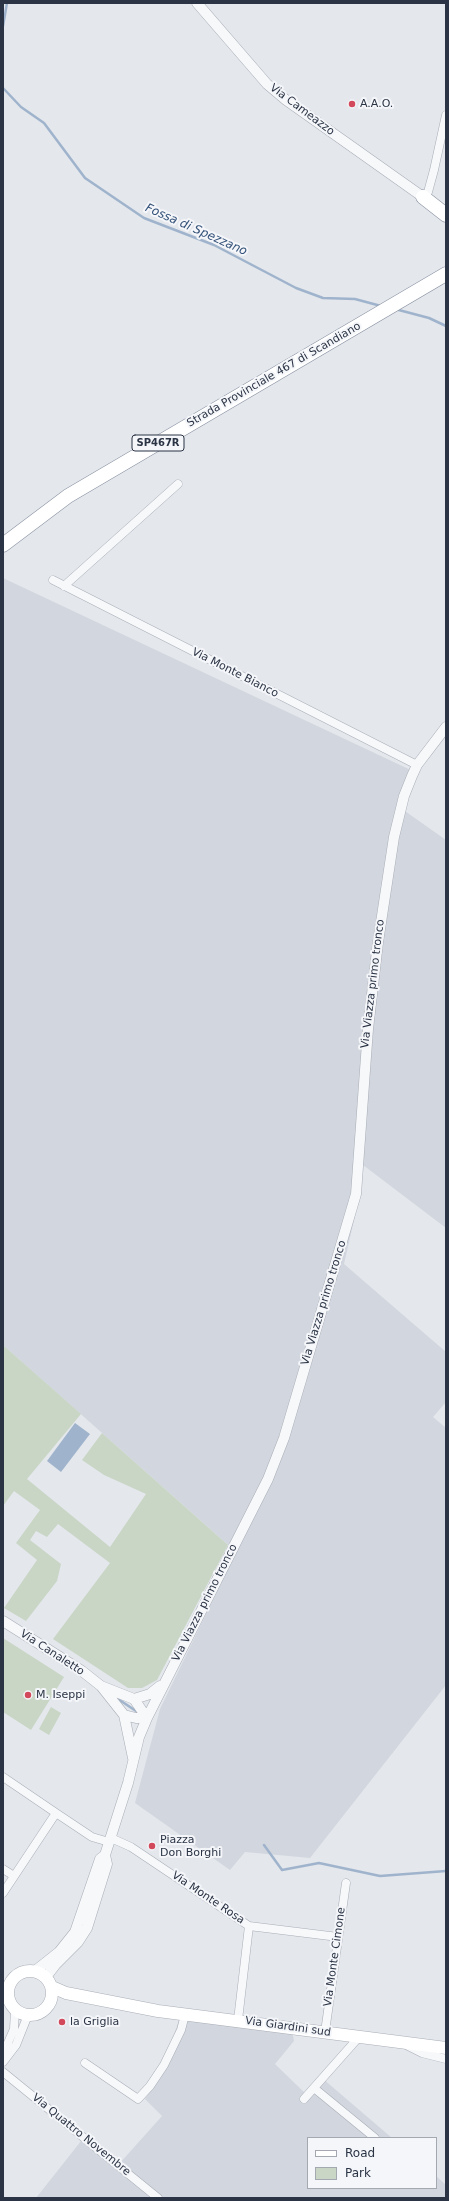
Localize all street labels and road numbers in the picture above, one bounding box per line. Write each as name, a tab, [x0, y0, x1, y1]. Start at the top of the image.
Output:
street label: Via Cameazzo	[267, 81, 337, 139]
street label: Strada Provinciale 467 di Scandiano	[185, 320, 363, 430]
road number: SP467R	[132, 435, 184, 451]
street label: Via Monte Bianco	[189, 645, 281, 701]
street label: Via Viazza primo tronco	[359, 919, 387, 1049]
street label: Via Viazza primo tronco	[299, 1239, 349, 1367]
street label: Via Viazza primo tronco	[170, 1542, 240, 1664]
street label: Via Canaletto	[17, 1627, 87, 1679]
street label: Via Monte Rosa	[169, 1869, 247, 1927]
street label: Via Monte Cimone	[321, 1906, 349, 2008]
street label: Via Giardini sud	[244, 2014, 332, 2040]
street label: Via Quattro Novembre	[29, 2091, 133, 2179]

